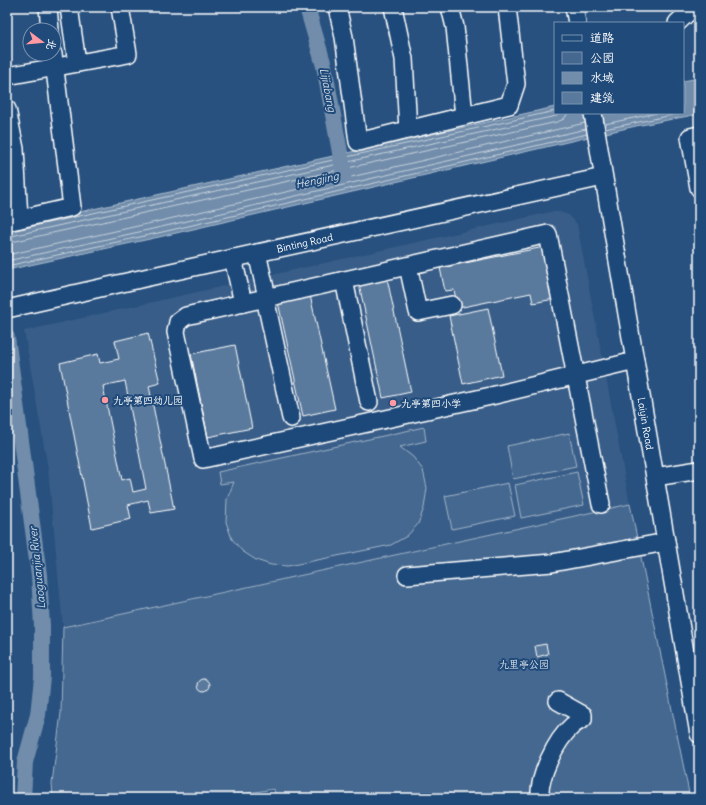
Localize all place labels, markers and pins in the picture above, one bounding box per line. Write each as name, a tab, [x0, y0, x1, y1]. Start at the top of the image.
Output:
place label: 九亭第四幼儿园	[113, 394, 183, 407]
marker: 九亭第四幼儿园	[100, 395, 110, 405]
place label: 九亭第四小学	[401, 397, 461, 410]
marker: 九亭第四小学	[388, 398, 398, 408]

